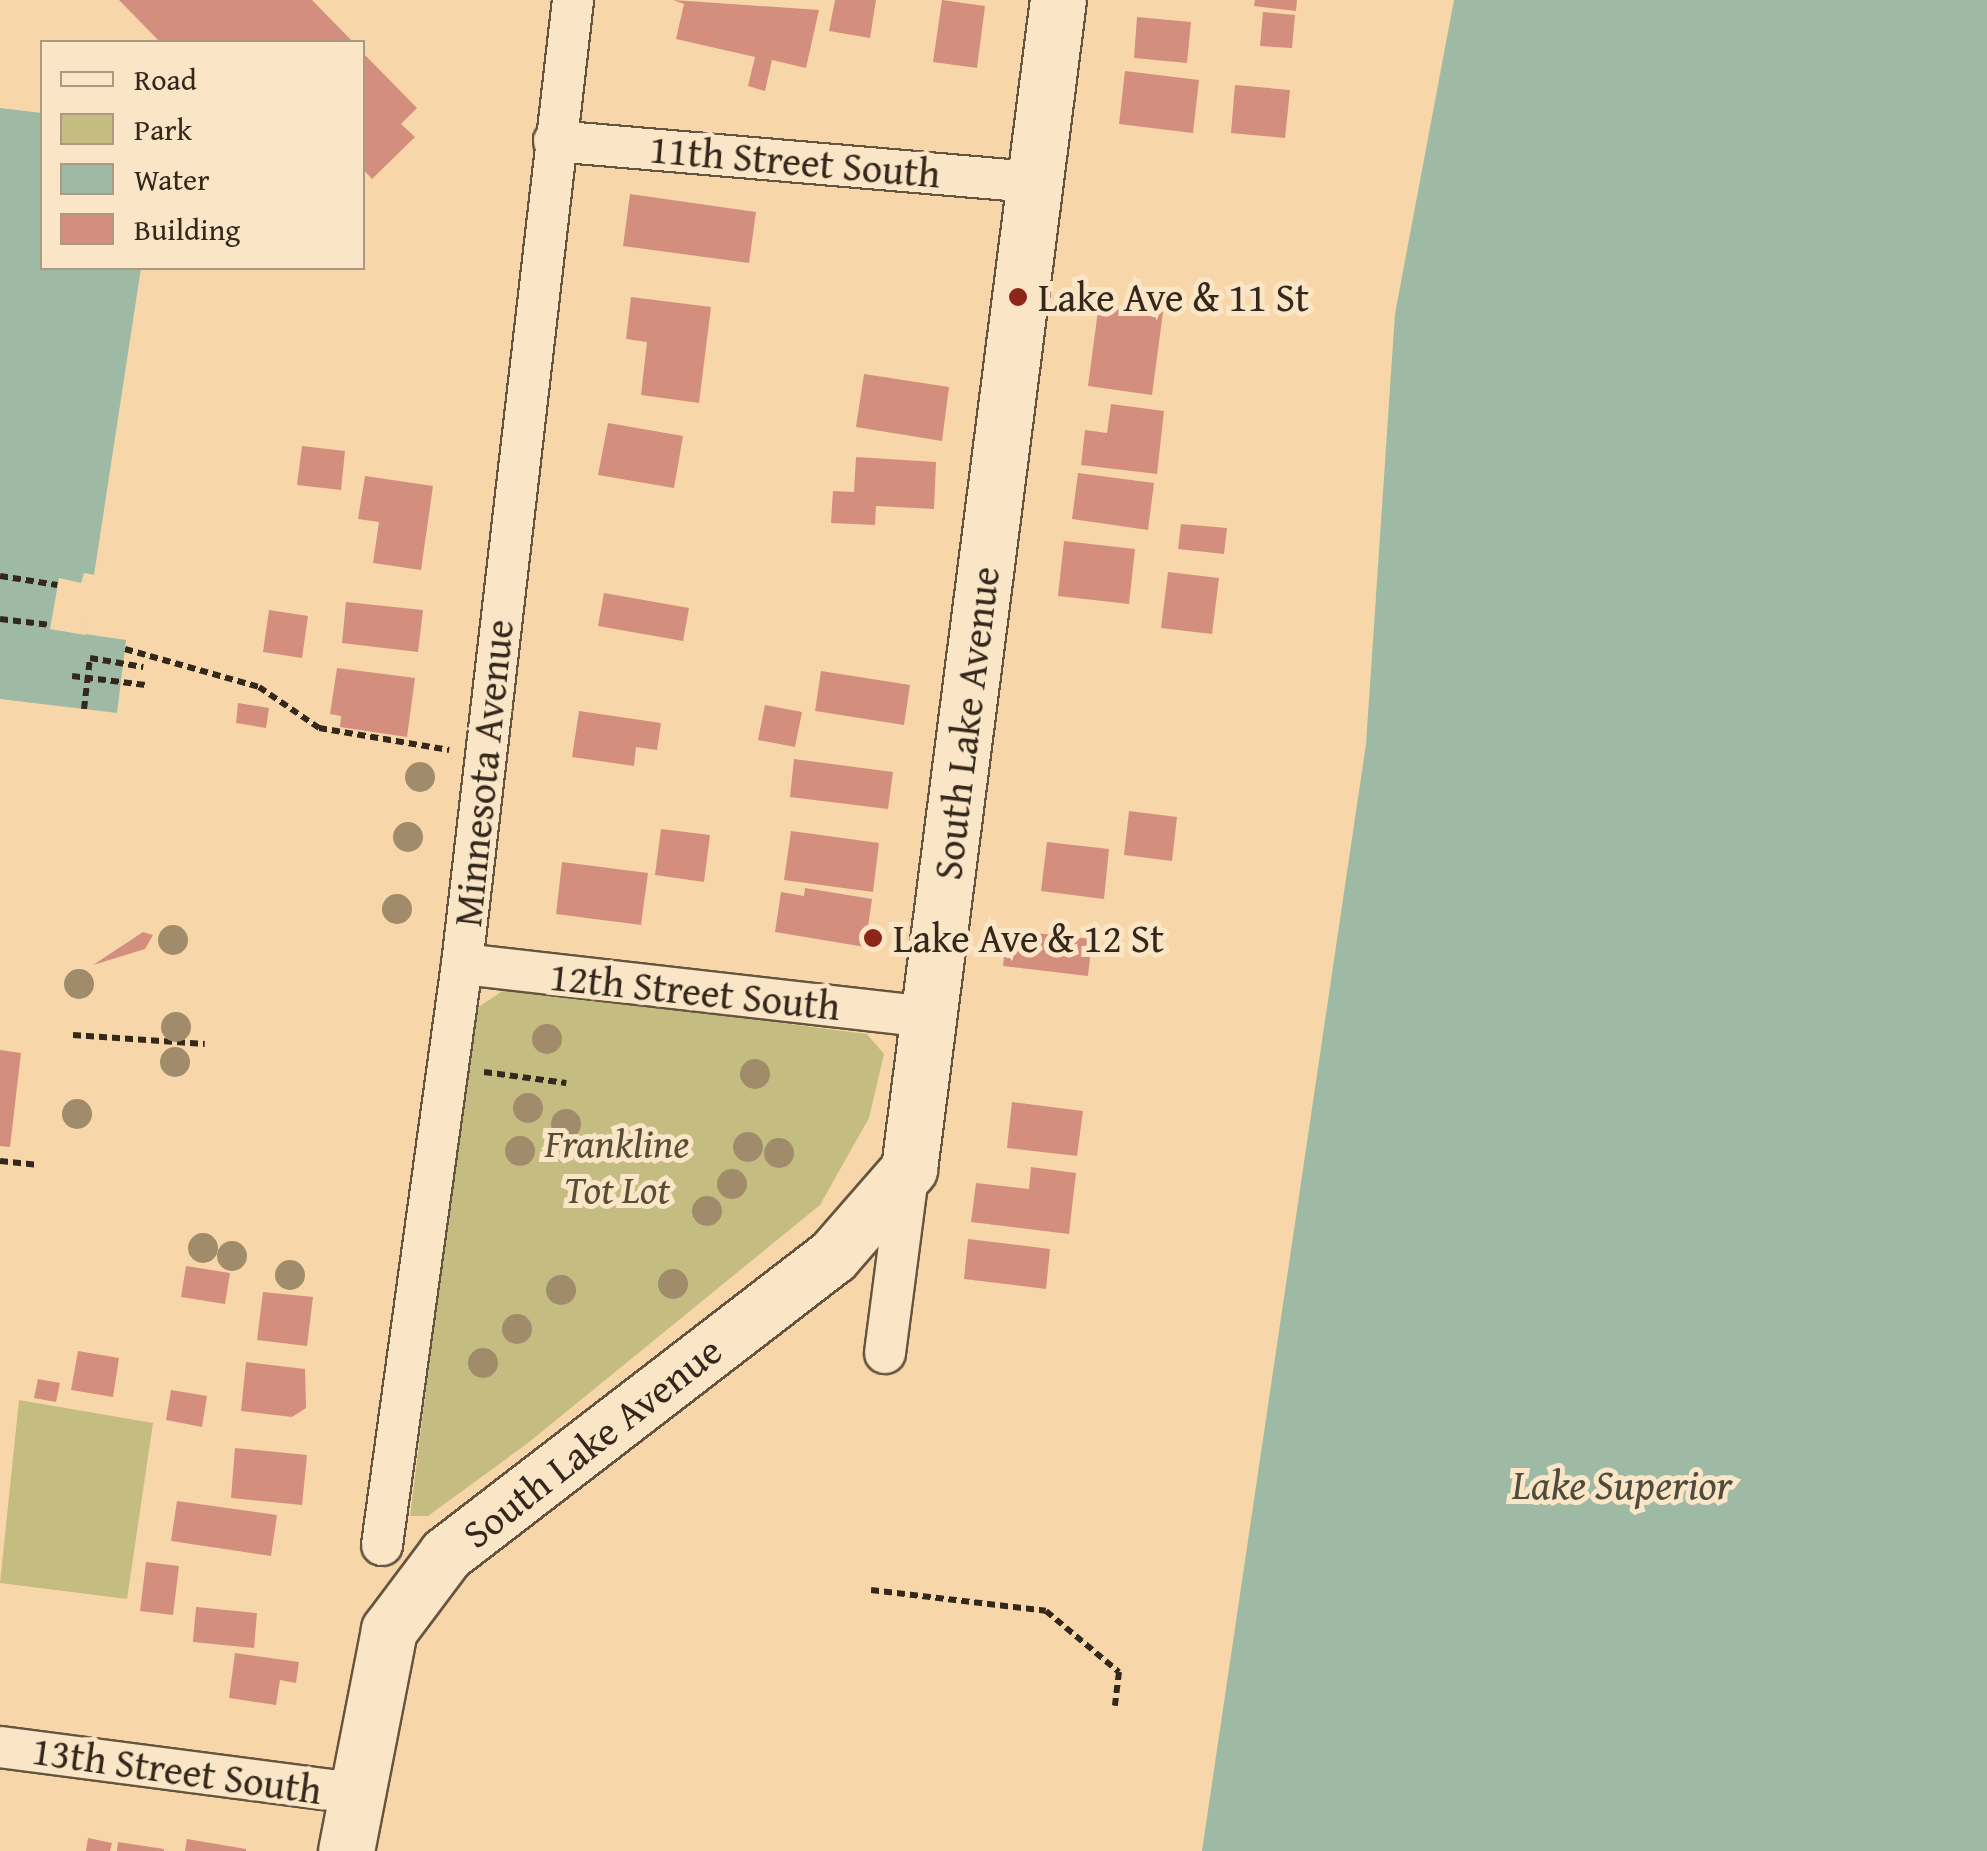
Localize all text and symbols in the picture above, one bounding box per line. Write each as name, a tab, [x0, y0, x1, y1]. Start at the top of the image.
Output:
legend	[40, 40, 365, 270]
text: Road	[134, 57, 197, 101]
text: Park	[134, 107, 192, 151]
street label: 11th Street South	[647, 124, 943, 198]
text: Water	[134, 157, 210, 201]
text: Building	[134, 207, 240, 251]
place label: Lake Ave & 11 St	[1038, 273, 1309, 321]
marker: Lake Ave & 11 St	[1007, 286, 1029, 308]
street label: South Lake Avenue	[923, 564, 1009, 882]
street label: Minnesota Avenue	[443, 617, 523, 929]
place label: Lake Ave & 12 St	[893, 914, 1164, 962]
marker: Lake Ave & 12 St	[862, 927, 884, 949]
street label: 12th Street South	[547, 952, 843, 1030]
park label: Frankline Tot Lot	[545, 1119, 689, 1213]
street label: South Lake Avenue	[453, 1326, 731, 1558]
water label: Lake Superior	[1512, 1459, 1732, 1509]
street label: 13th Street South	[29, 1726, 325, 1814]

